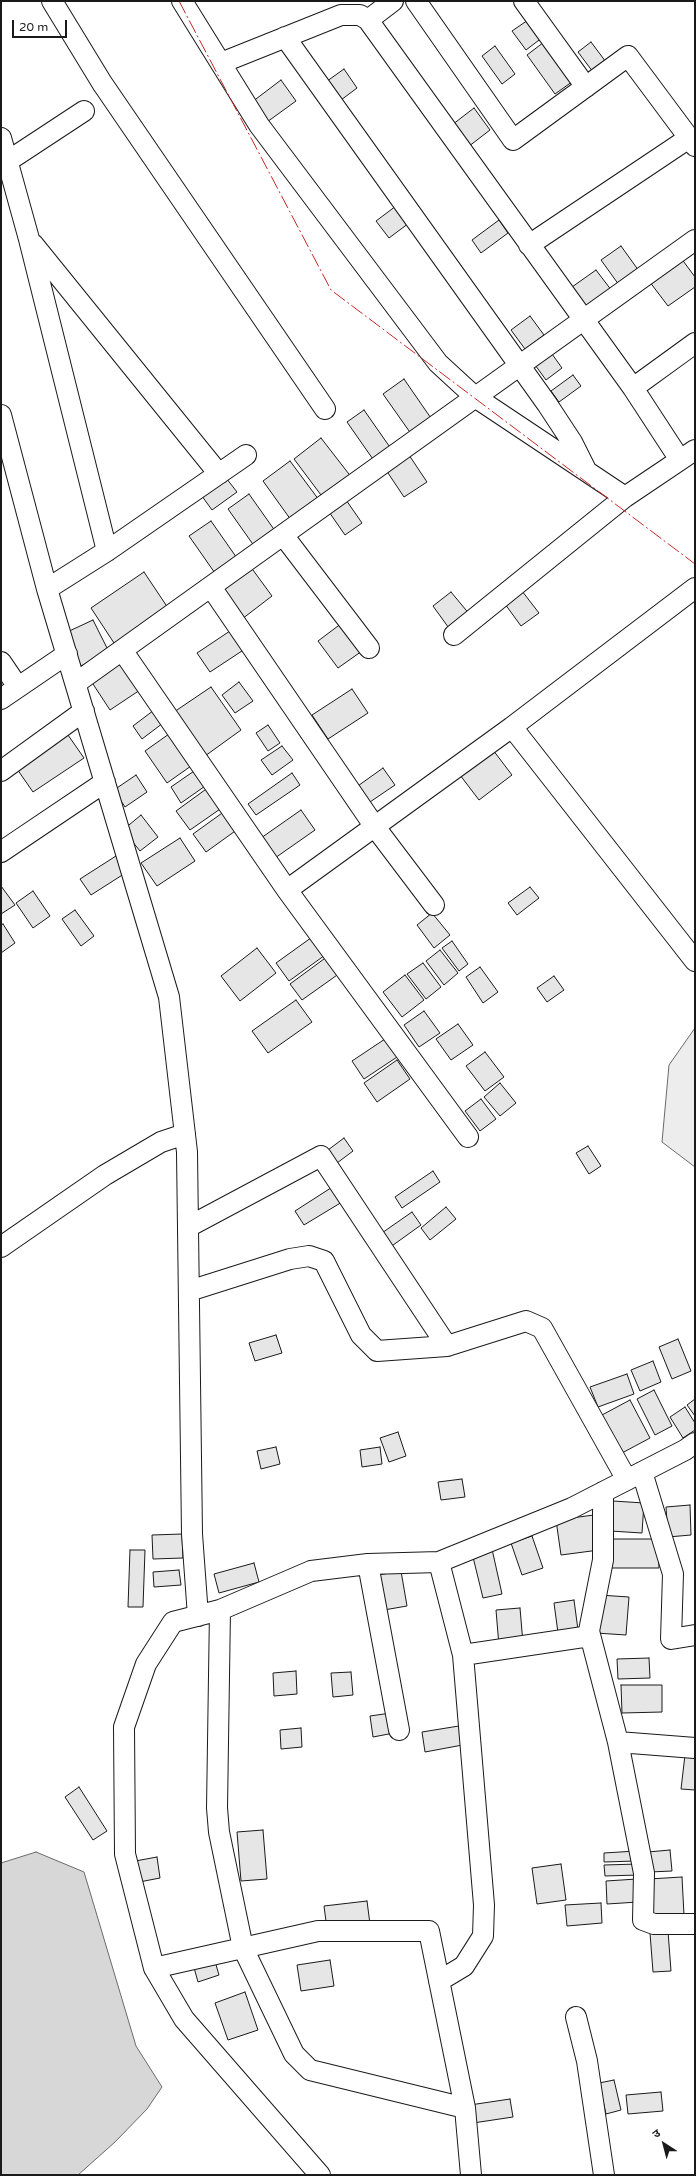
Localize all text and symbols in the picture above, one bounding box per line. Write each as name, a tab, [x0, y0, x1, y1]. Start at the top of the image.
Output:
scale bar	[14, 12, 69, 38]
text: 20 m	[19, 20, 48, 34]
north arrow	[644, 2124, 684, 2164]
text: उ	[650, 2127, 663, 2141]

